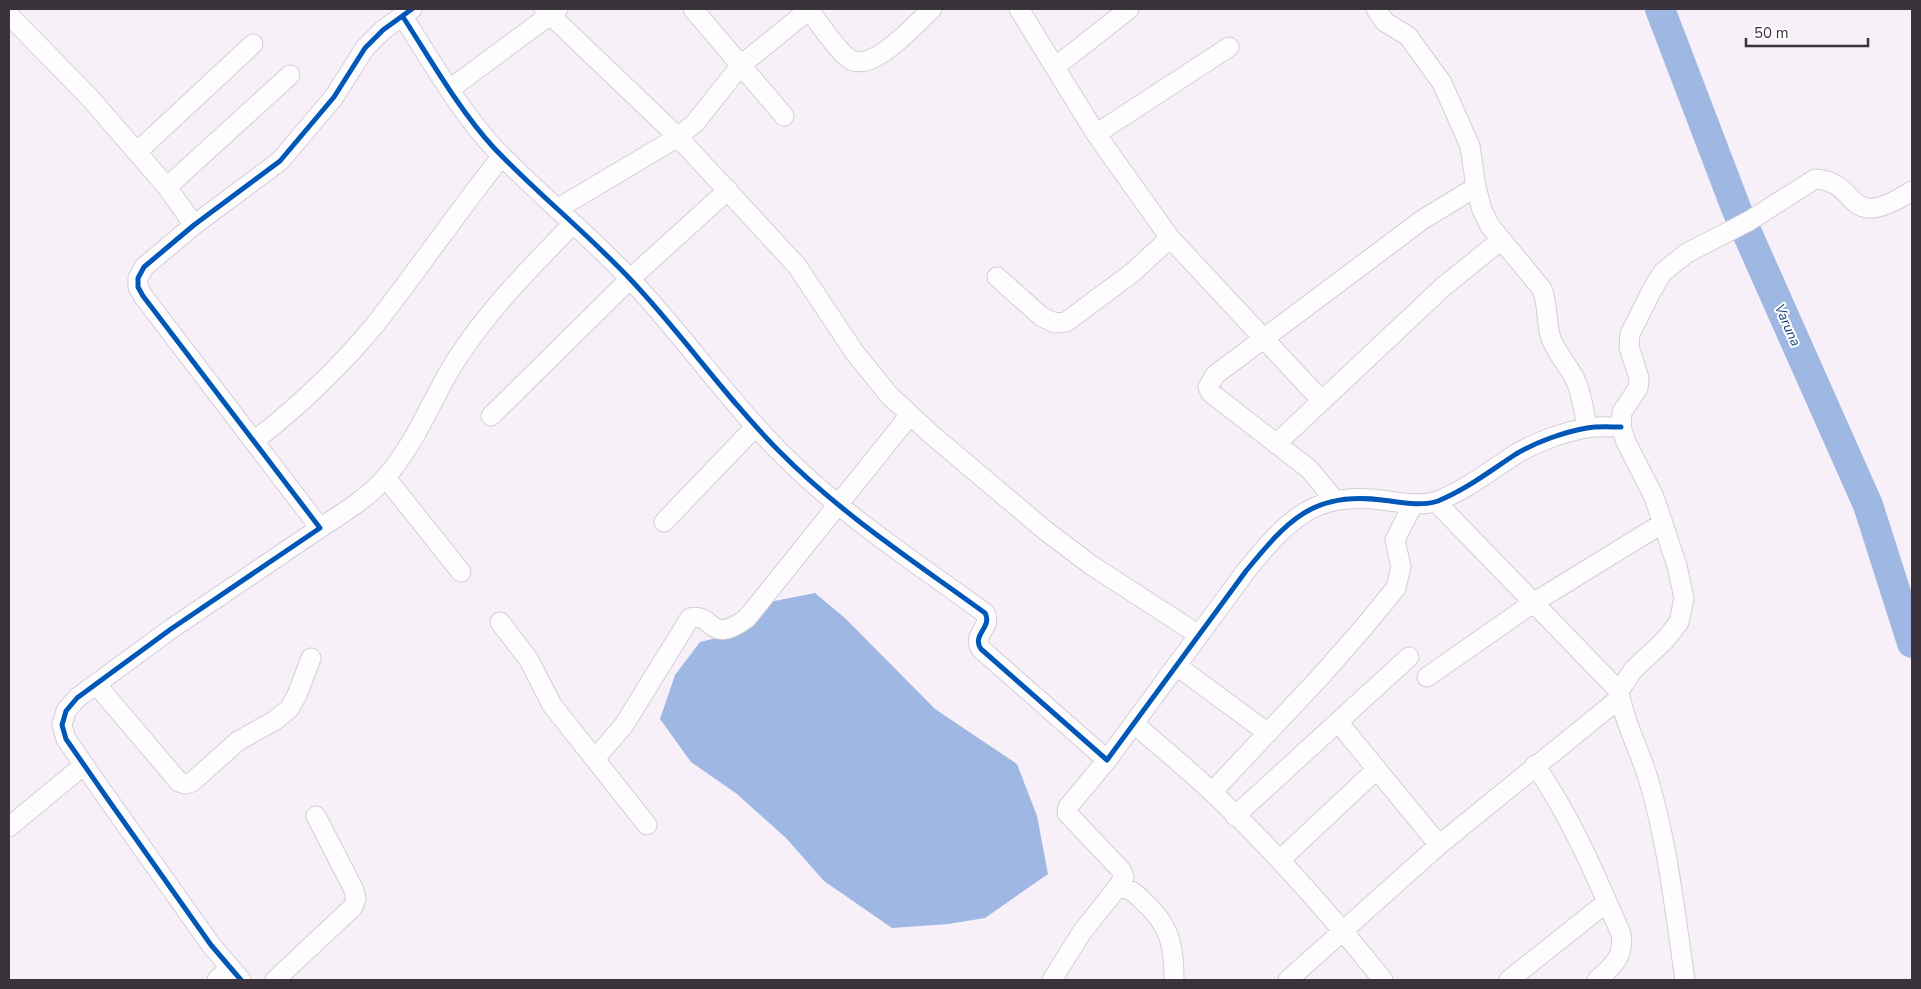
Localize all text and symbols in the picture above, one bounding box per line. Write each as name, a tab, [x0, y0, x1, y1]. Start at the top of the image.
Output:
scale bar	[1746, 15, 1868, 47]
text: 50 m	[1754, 23, 1789, 43]
water label: Varuna	[1770, 301, 1805, 349]

